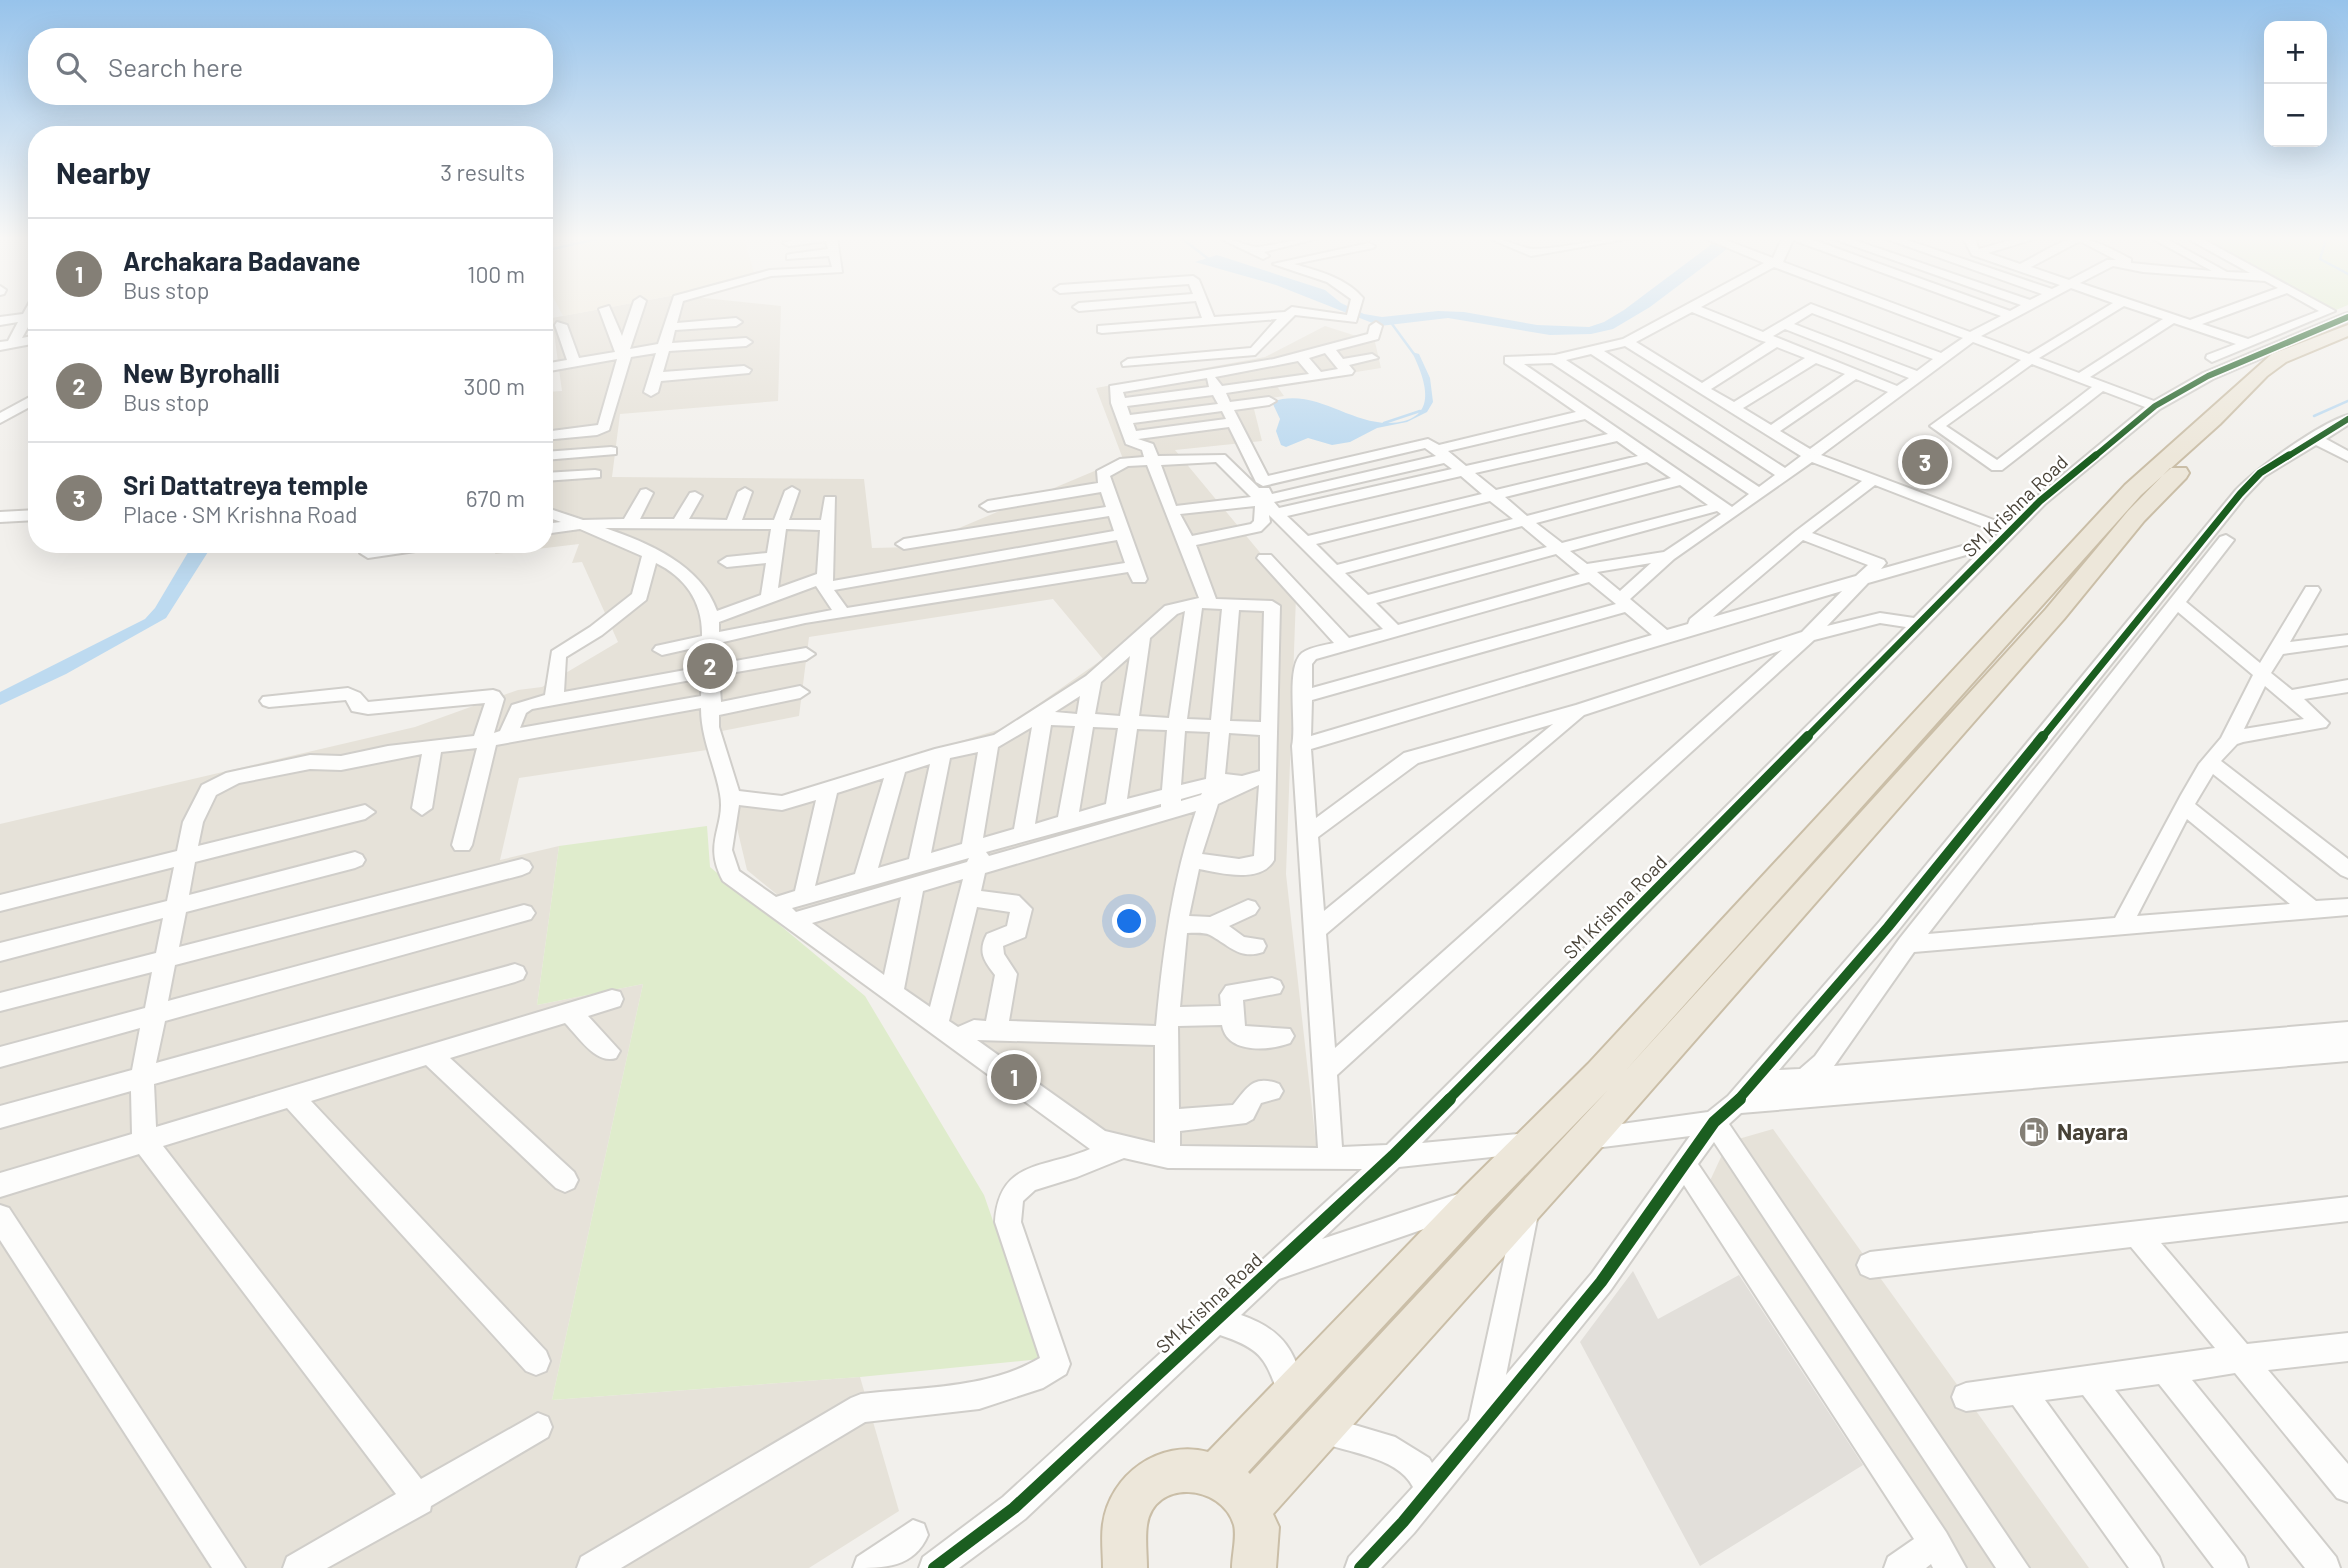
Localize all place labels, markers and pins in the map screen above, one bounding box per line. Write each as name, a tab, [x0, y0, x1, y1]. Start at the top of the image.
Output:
pin: 3	[1902, 436, 1948, 488]
pin: 2	[687, 640, 733, 692]
pin: 1	[991, 1051, 1037, 1103]
fuel station icon: Nayara	[2017, 1115, 2051, 1149]
place label: Nayara	[2057, 1117, 2128, 1145]

